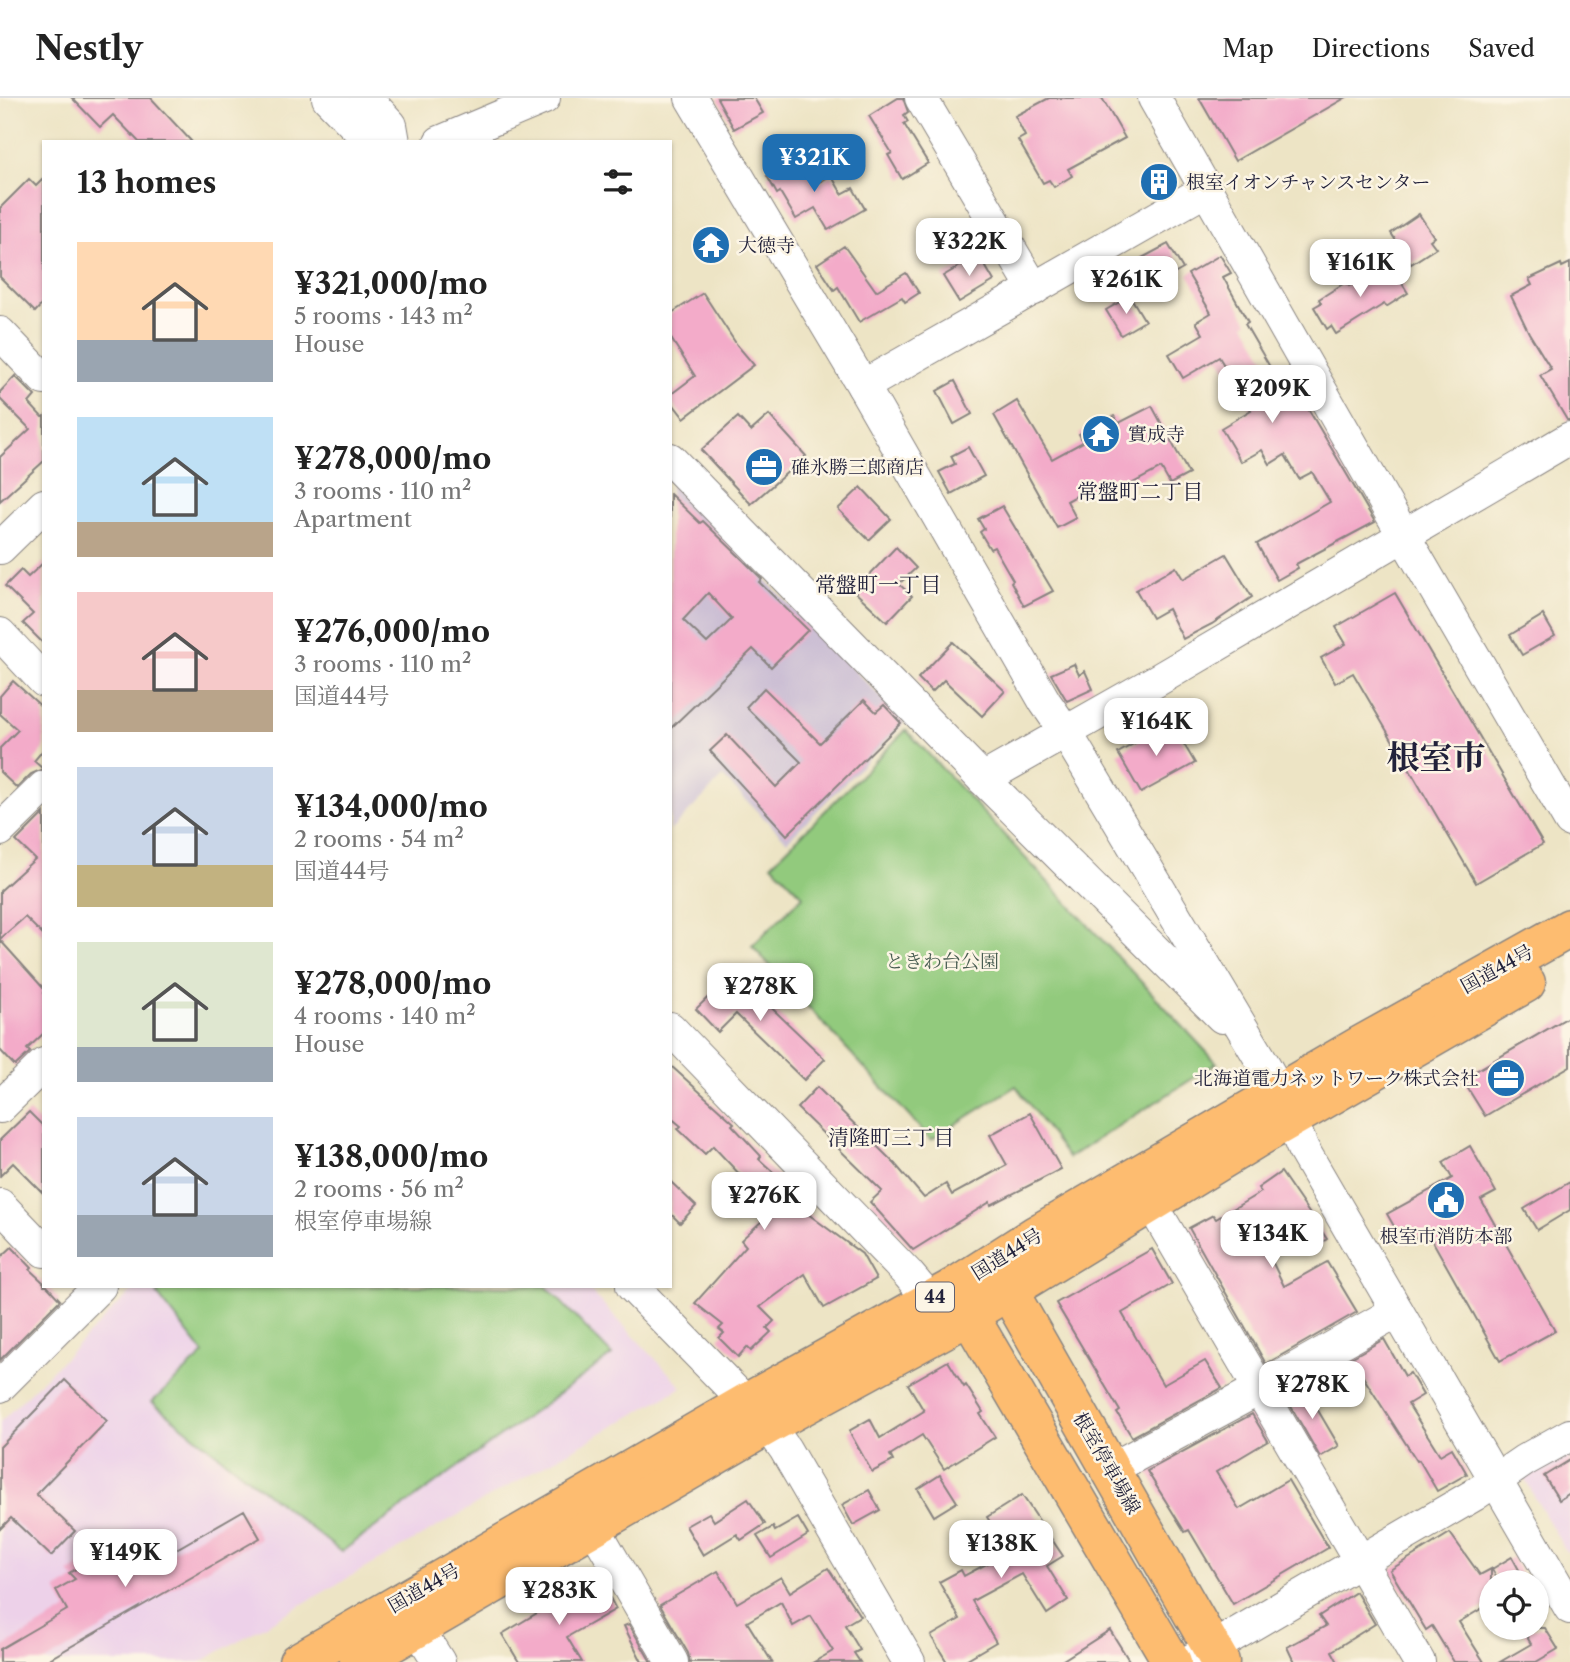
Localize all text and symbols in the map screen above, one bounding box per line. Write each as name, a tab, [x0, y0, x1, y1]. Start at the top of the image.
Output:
text: Nestly	[35, 28, 143, 69]
text: Map	[1222, 34, 1274, 63]
text: Directions	[1312, 34, 1430, 63]
text: Saved	[1468, 34, 1535, 63]
pin: ¥321K	[765, 134, 863, 194]
text: ¥321K	[778, 143, 850, 171]
building icon: 根室イオンチャンスセンター	[1138, 161, 1180, 203]
icon: filters	[599, 163, 637, 201]
text: 13 homes	[77, 164, 216, 201]
place label: 根室イオンチャンスセンター	[1186, 171, 1431, 194]
pin: ¥322K	[920, 218, 1018, 278]
temple icon: 大徳寺	[690, 224, 732, 266]
text: ¥322K	[932, 227, 1006, 255]
place label: 大徳寺	[738, 234, 795, 257]
pin: ¥161K	[1311, 240, 1409, 299]
text: ¥161K	[1326, 248, 1394, 276]
pin: ¥261K	[1077, 256, 1175, 316]
text: ¥321,000/mo	[294, 265, 488, 302]
text: ¥261K	[1090, 265, 1162, 293]
icon: home	[133, 270, 217, 354]
text: 5 rooms · 143 m²	[294, 302, 473, 330]
text: House	[294, 330, 364, 358]
pin: ¥209K	[1223, 366, 1321, 425]
text: ¥209K	[1234, 374, 1310, 402]
temple icon: 實成寺	[1080, 413, 1122, 455]
place label: 實成寺	[1128, 423, 1185, 446]
text: ¥278,000/mo	[294, 440, 491, 477]
icon: home	[133, 445, 217, 529]
office icon: 碓氷勝三郎商店	[743, 446, 785, 488]
place label: 碓氷勝三郎商店	[791, 456, 924, 479]
text: 3 rooms · 110 m²	[294, 477, 471, 505]
district label: 常盤町二丁目	[1077, 479, 1203, 504]
text: Apartment	[294, 505, 412, 533]
district label: 常盤町一丁目	[815, 572, 941, 597]
text: ¥276,000/mo	[294, 613, 490, 650]
icon: home	[133, 620, 217, 704]
text: 3 rooms · 110 m²	[294, 650, 471, 678]
text: 国道44号	[294, 682, 390, 710]
pin: ¥164K	[1107, 698, 1205, 758]
text: ¥164K	[1120, 707, 1192, 735]
district label: 根室市	[1387, 737, 1486, 778]
text: ¥134,000/mo	[294, 788, 488, 825]
icon: home	[133, 795, 217, 879]
text: 2 rooms · 54 m²	[294, 825, 464, 853]
text: 国道44号	[294, 857, 390, 885]
street label: 国道44号	[1457, 940, 1537, 998]
park label: ときわ台公園	[885, 950, 999, 973]
pin: ¥278K	[711, 964, 809, 1023]
text: ¥278,000/mo	[294, 965, 491, 1002]
icon: home	[133, 970, 217, 1054]
text: ¥278K	[723, 972, 797, 1000]
text: 4 rooms · 140 m²	[294, 1002, 476, 1030]
text: House	[294, 1030, 364, 1058]
office icon: 北海道電力ネットワーク株式会社	[1485, 1057, 1527, 1099]
place label: 北海道電力ネットワーク株式会社	[1194, 1067, 1479, 1090]
district label: 清隆町三丁目	[828, 1125, 954, 1150]
text: ¥138,000/mo	[294, 1138, 488, 1175]
icon: home	[133, 1145, 217, 1229]
pin: ¥276K	[715, 1172, 813, 1232]
text: 2 rooms · 56 m²	[294, 1175, 464, 1203]
public building icon: 根室市消防本部	[1425, 1179, 1467, 1221]
text: ¥276K	[728, 1181, 800, 1209]
text: 根室停車場線	[294, 1207, 432, 1235]
pin: ¥134K	[1223, 1210, 1321, 1270]
text: ¥134K	[1236, 1219, 1308, 1247]
street label: 国道44号	[967, 1223, 1047, 1285]
place label: 根室市消防本部	[1379, 1225, 1513, 1248]
road number: 44	[916, 1282, 954, 1312]
pin: ¥278K	[1263, 1362, 1361, 1421]
text: ¥278K	[1275, 1370, 1349, 1398]
street label: 根室停車場線	[1069, 1408, 1145, 1518]
pin: ¥138K	[952, 1520, 1050, 1580]
text: ¥138K	[965, 1529, 1037, 1557]
pin: ¥149K	[76, 1530, 174, 1589]
text: ¥149K	[89, 1538, 161, 1566]
street label: 国道44号	[384, 1558, 464, 1618]
pin: ¥283K	[510, 1568, 608, 1627]
map controls	[1479, 1570, 1549, 1640]
button: locate	[1479, 1570, 1549, 1640]
text: ¥283K	[522, 1576, 596, 1604]

